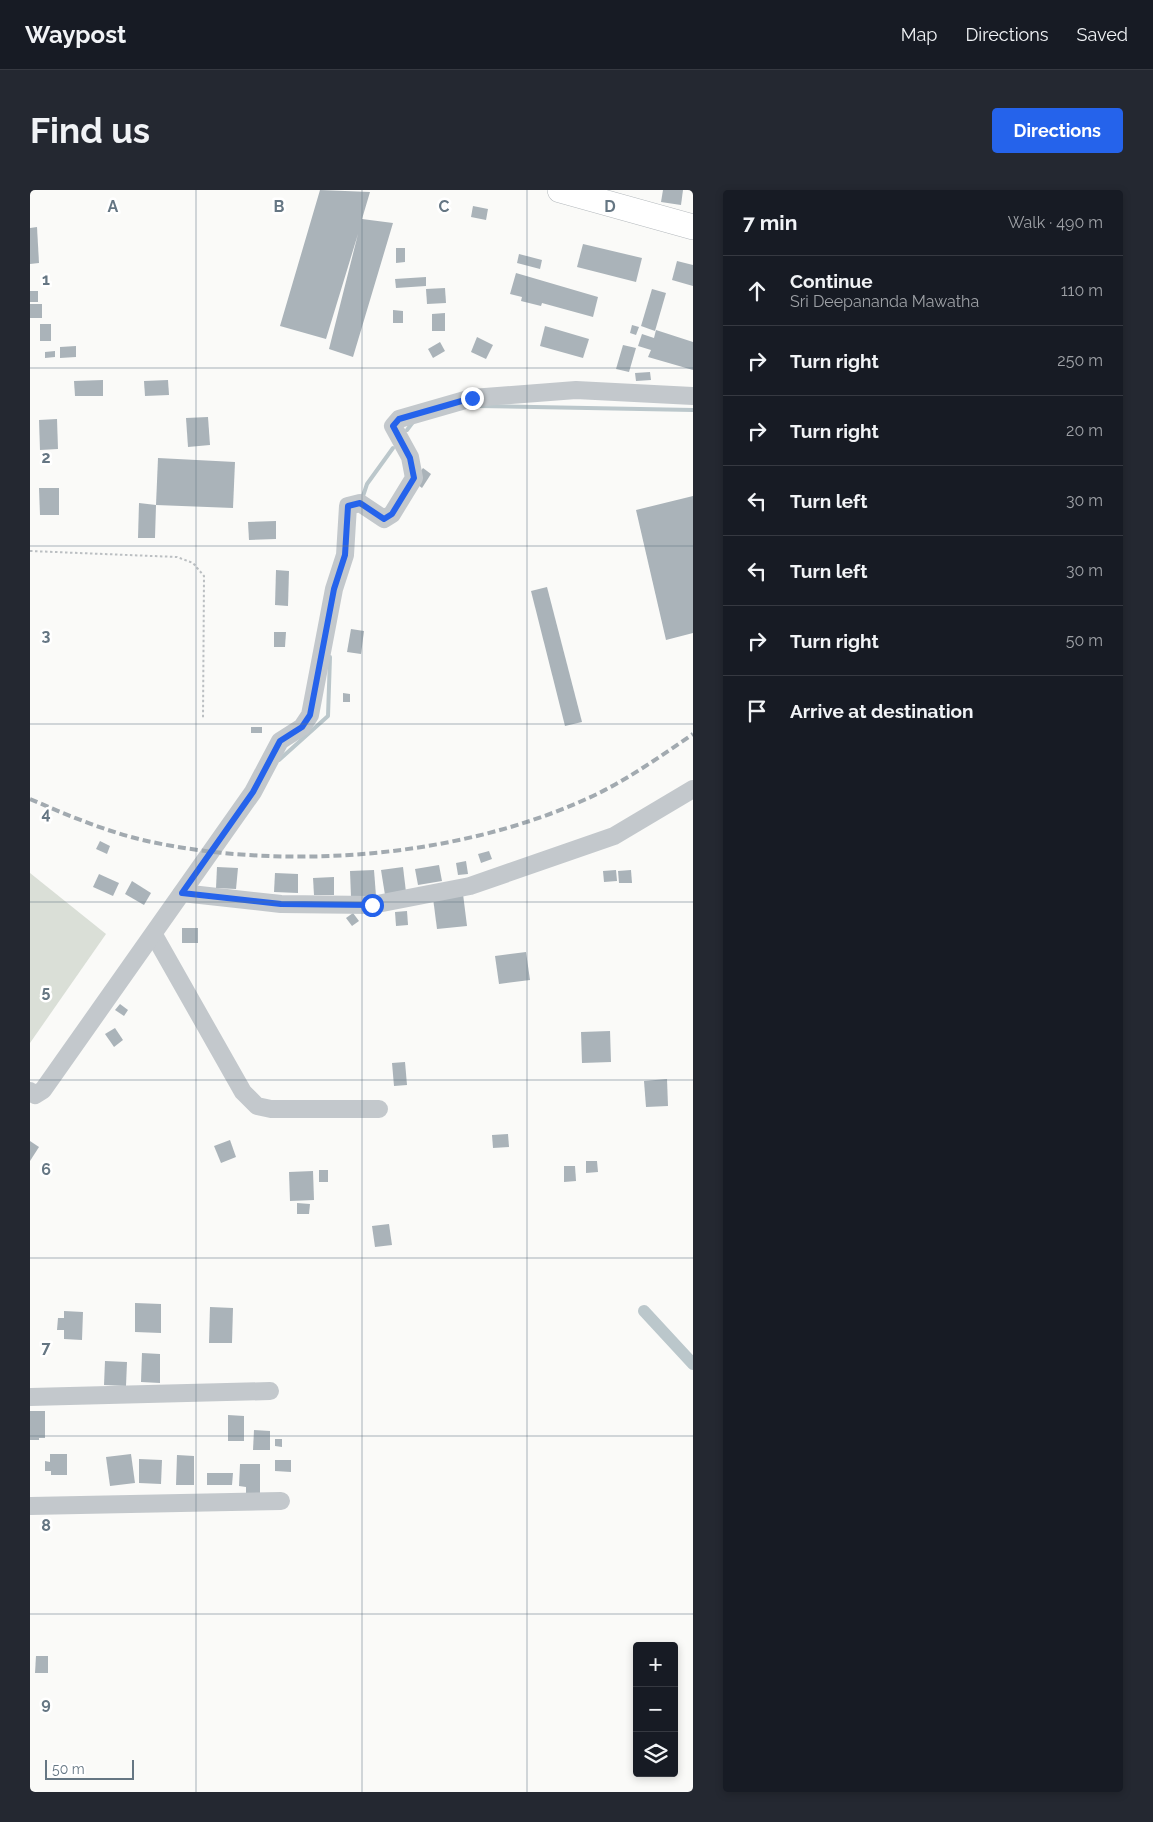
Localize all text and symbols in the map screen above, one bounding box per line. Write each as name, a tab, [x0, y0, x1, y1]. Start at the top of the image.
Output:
text: Waypost	[25, 20, 126, 49]
text: Map	[901, 24, 937, 45]
text: Directions	[965, 24, 1049, 45]
text: Saved	[1077, 24, 1128, 45]
button: Directions	[992, 108, 1123, 153]
text: Find us	[30, 110, 150, 151]
text: A	[108, 197, 119, 216]
text: B	[274, 197, 285, 216]
text: C	[439, 197, 450, 216]
text: D	[604, 197, 616, 216]
text: 7 min	[743, 210, 797, 235]
text: Walk · 490 m	[1008, 213, 1103, 232]
text: 1	[42, 270, 50, 289]
text: Continue	[790, 270, 873, 292]
icon: ahead	[743, 277, 771, 305]
text: 110 m	[1061, 281, 1103, 300]
text: Sri Deepananda Mawatha	[790, 292, 979, 311]
icon: right	[743, 347, 771, 375]
text: Turn right	[790, 350, 879, 372]
text: 250 m	[1057, 351, 1103, 370]
route end	[461, 387, 484, 410]
icon: right	[743, 417, 771, 445]
text: Turn right	[790, 420, 879, 442]
text: 20 m	[1066, 421, 1103, 440]
text: 2	[41, 448, 51, 467]
icon: left	[743, 487, 771, 515]
text: Turn left	[790, 490, 867, 512]
text: 30 m	[1066, 491, 1103, 510]
icon: left	[743, 557, 771, 585]
text: Turn left	[790, 560, 867, 582]
text: 30 m	[1066, 561, 1103, 580]
text: 3	[42, 626, 51, 645]
icon: right	[743, 627, 771, 655]
text: Turn right	[790, 630, 879, 652]
text: 50 m	[1066, 631, 1103, 650]
icon: arrive	[743, 697, 771, 725]
text: Arrive at destination	[790, 700, 974, 722]
text: 4	[41, 804, 51, 823]
route start	[361, 894, 384, 917]
text: 5	[42, 982, 51, 1001]
text: 6	[41, 1160, 51, 1179]
text: 7	[42, 1338, 51, 1357]
text: 8	[41, 1516, 51, 1535]
map controls	[633, 1642, 678, 1777]
button: +	[633, 1642, 678, 1687]
button: −	[633, 1687, 678, 1732]
text: 9	[41, 1694, 51, 1713]
button: layers	[633, 1732, 678, 1777]
scale bar	[45, 1757, 134, 1780]
text: 50 m	[52, 1761, 85, 1777]

